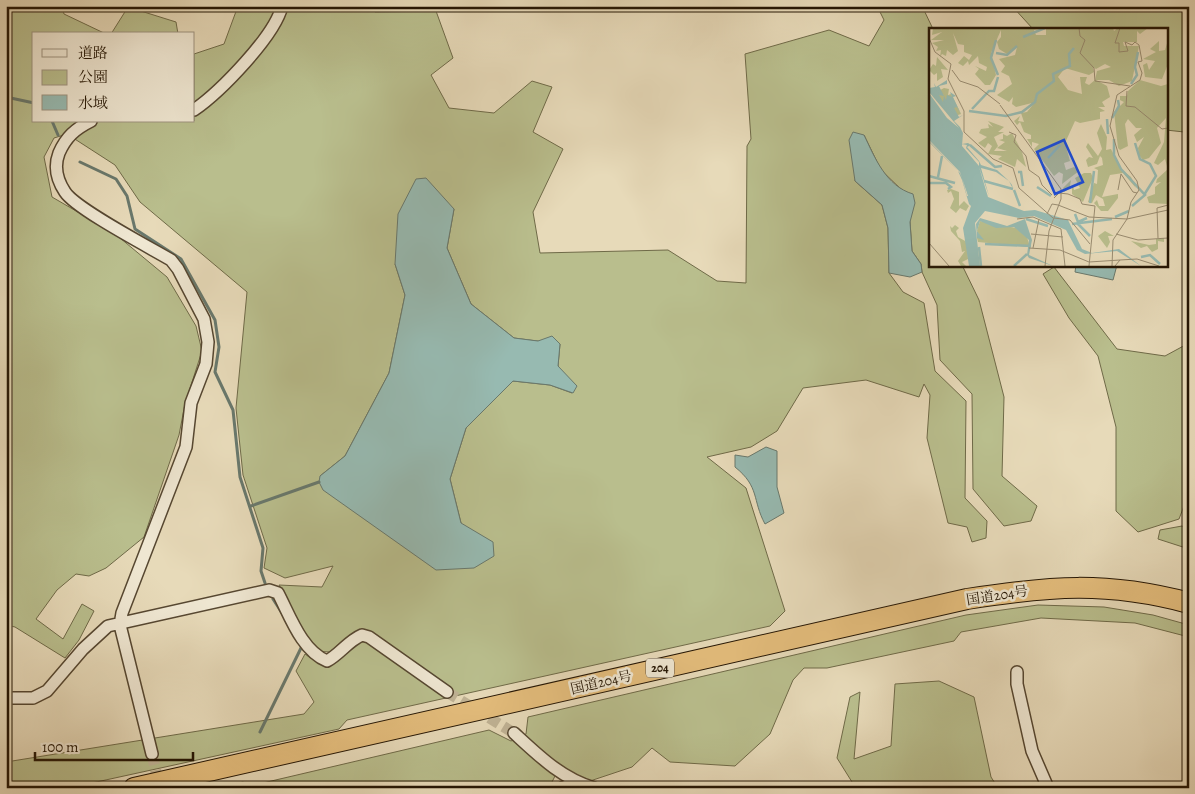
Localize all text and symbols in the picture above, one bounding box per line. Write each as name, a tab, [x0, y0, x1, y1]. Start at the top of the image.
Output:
inset map	[929, 28, 1168, 266]
legend	[32, 32, 195, 122]
text: 道路	[78, 43, 108, 63]
text: 公園	[78, 67, 108, 87]
text: 水域	[78, 93, 108, 113]
street label: 国道204号	[965, 581, 1029, 610]
road number: 204	[646, 658, 674, 678]
street label: 国道204号	[569, 666, 634, 699]
scale bar	[35, 729, 192, 761]
text: 100 m	[42, 737, 79, 757]

